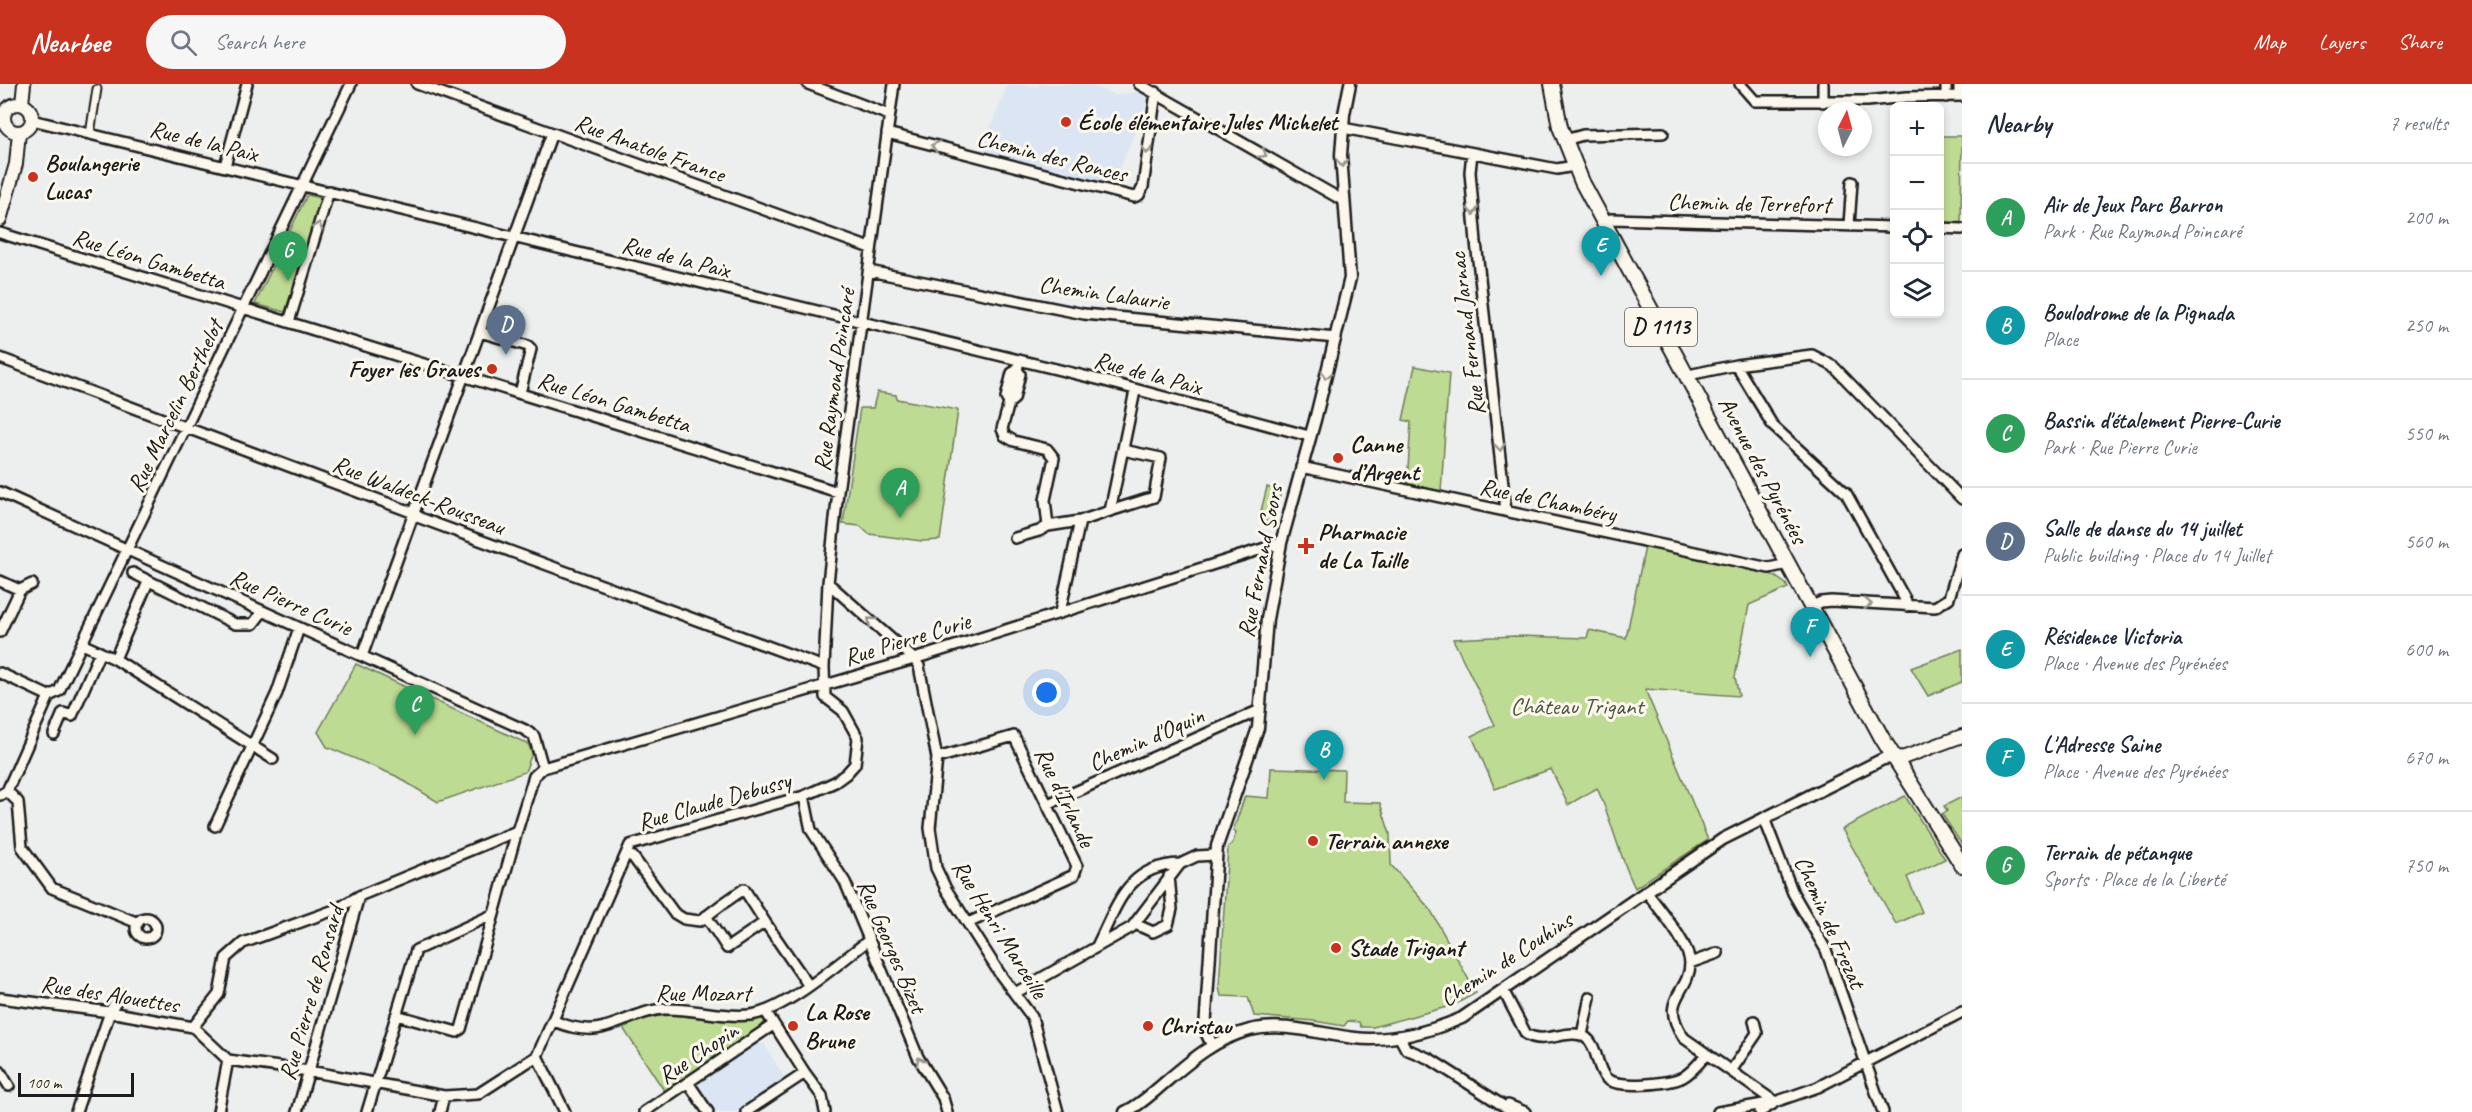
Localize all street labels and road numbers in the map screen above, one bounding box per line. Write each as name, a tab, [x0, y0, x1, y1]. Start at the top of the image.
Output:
street label: Rue Anatole France	[571, 107, 731, 190]
street label: Rue de la Paix	[147, 113, 263, 169]
street label: Chemin des Ronces	[974, 123, 1132, 190]
street label: Chemin de Terrefort	[1667, 187, 1834, 219]
street label: Rue Léon Gambetta	[69, 222, 231, 297]
street label: Rue de la Paix	[619, 229, 735, 285]
street label: Rue Fernand Jarnac	[1442, 249, 1492, 417]
street label: Chemin Lalaurie	[1037, 269, 1173, 317]
street label: Rue Raymond Poincaré	[806, 283, 862, 473]
road number: D 1113	[1625, 308, 1697, 346]
street label: Rue Marcelin Berthelot	[120, 312, 231, 497]
street label: Rue de la Paix	[1091, 344, 1207, 402]
street label: Rue Léon Gambetta	[534, 365, 696, 440]
street label: Avenue des Pyrénées	[1712, 391, 1816, 551]
street label: Rue Waldeck-Rousseau	[329, 448, 511, 542]
street label: Rue de Chambéry	[1477, 471, 1621, 529]
street label: Rue Fernand Soors	[1230, 480, 1290, 640]
street label: Rue Pierre Curie	[225, 562, 359, 643]
street label: Rue Pierre Curie	[840, 605, 976, 672]
street label: Chemin d'Oquin	[1084, 700, 1209, 778]
street label: Rue d'Irlande	[1028, 742, 1103, 854]
street label: Rue Claude Debussy	[634, 764, 796, 837]
street label: Chemin de Frezat	[1788, 851, 1873, 995]
street label: Rue Henri Marceille	[945, 854, 1056, 1006]
street label: Rue Georges Bizet	[850, 875, 934, 1019]
street label: Rue Pierre de Ronsard	[272, 899, 351, 1084]
street label: Chemin de Couhins	[1434, 903, 1580, 1013]
street label: Rue des Alouettes	[39, 968, 183, 1020]
street label: Rue Mozart	[655, 978, 754, 1008]
street label: Rue Chopin	[652, 1015, 745, 1091]

